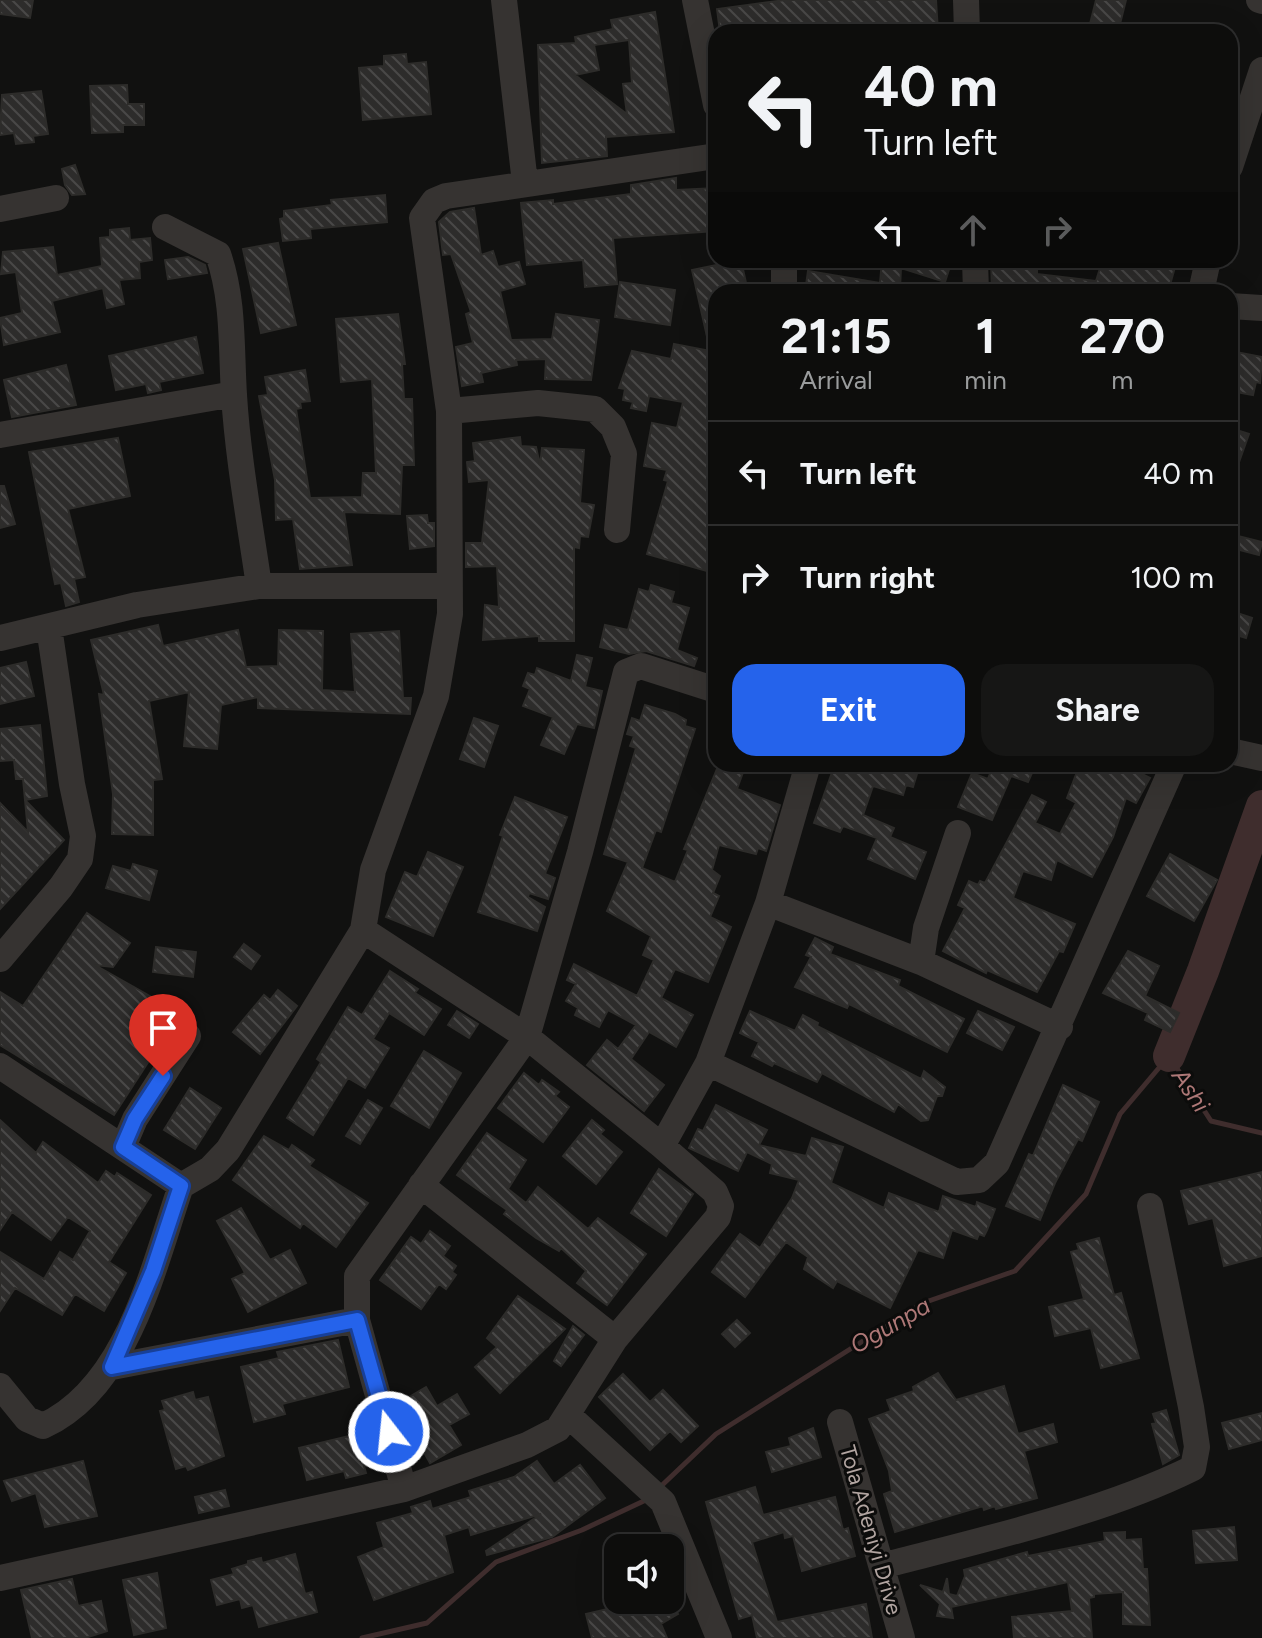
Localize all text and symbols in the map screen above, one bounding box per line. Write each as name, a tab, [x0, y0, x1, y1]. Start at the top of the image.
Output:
text: 40 m	[864, 53, 998, 120]
icon: left	[732, 56, 836, 160]
text: Turn left	[864, 121, 998, 164]
icon: left	[867, 208, 911, 252]
icon: ahead	[951, 208, 995, 252]
icon: right	[1035, 208, 1079, 252]
text: 21:15	[781, 307, 891, 365]
text: 1	[975, 307, 996, 365]
text: 270	[1080, 307, 1165, 365]
text: Arrival	[799, 364, 873, 396]
text: min	[964, 364, 1007, 396]
text: m	[1111, 364, 1133, 396]
icon: left	[732, 451, 776, 495]
text: Turn left	[800, 455, 917, 492]
text: 40 m	[1143, 455, 1214, 492]
icon: right	[732, 555, 776, 599]
text: Turn right	[800, 559, 935, 596]
text: 100 m	[1130, 559, 1214, 596]
button: Exit	[732, 664, 965, 756]
button: Share	[981, 664, 1214, 756]
pin	[129, 994, 197, 1076]
icon: arrive	[141, 1006, 185, 1050]
water label: Ashi	[1165, 1062, 1216, 1118]
water label: Ogunpa	[845, 1290, 935, 1360]
position arrow	[347, 1390, 431, 1474]
street label: Tola Adeniyi Drive	[834, 1442, 908, 1618]
map controls	[604, 1534, 684, 1614]
button: sound	[604, 1534, 684, 1614]

